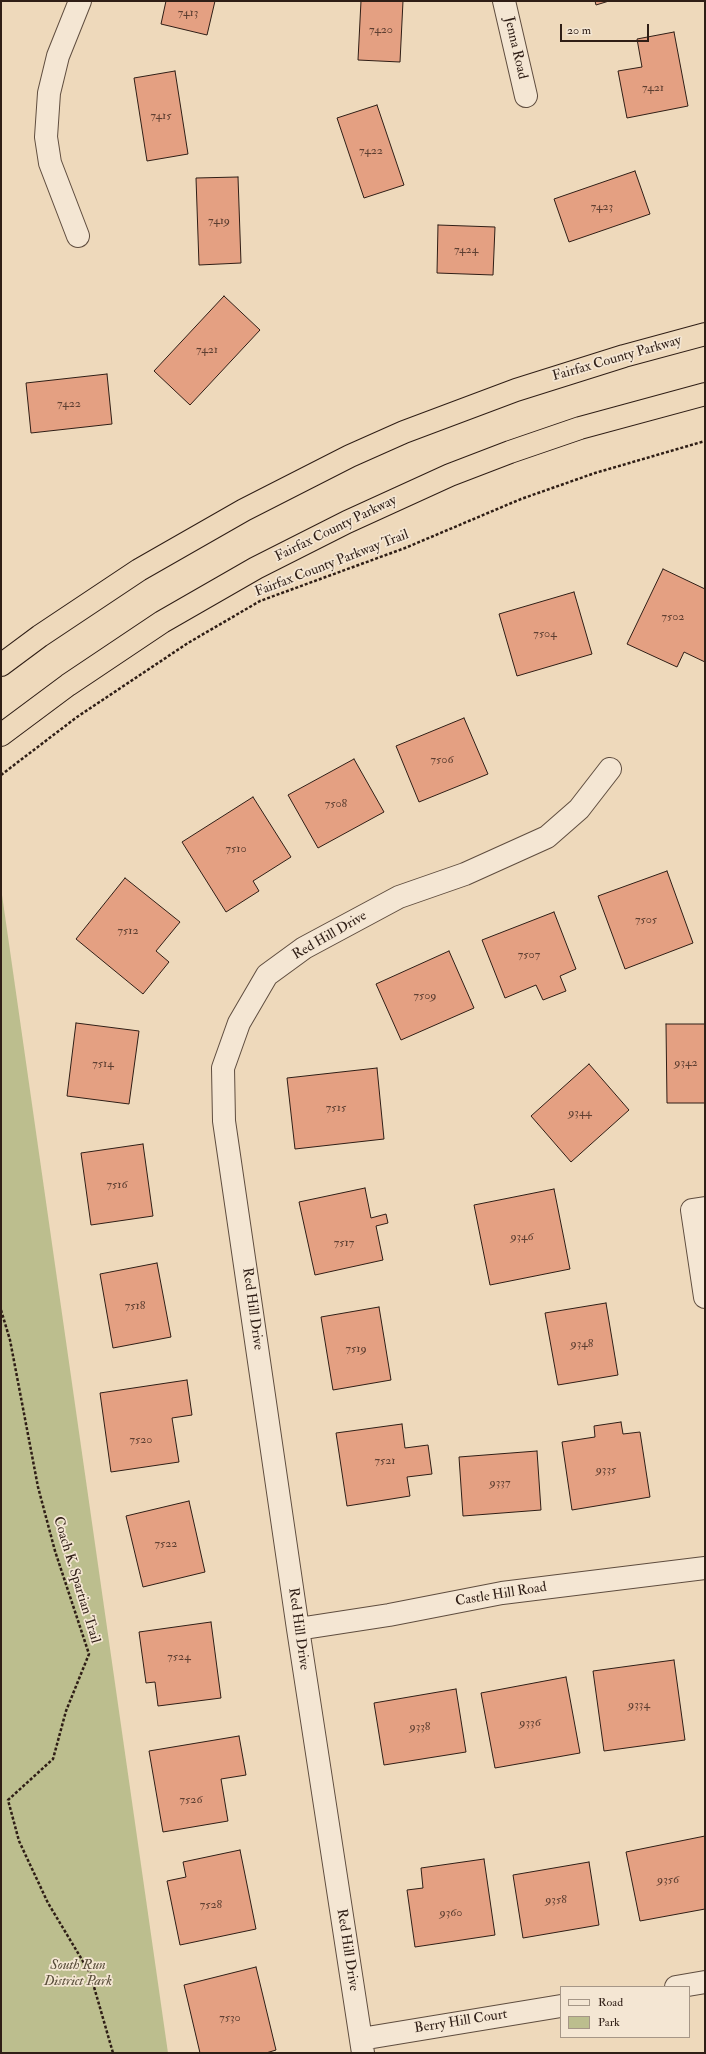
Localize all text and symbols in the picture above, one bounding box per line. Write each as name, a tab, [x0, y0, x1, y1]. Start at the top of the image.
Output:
house number: 7413	[178, 6, 198, 20]
street label: Jenna Road	[500, 15, 530, 81]
scale bar	[562, 16, 651, 42]
house number: 7420	[369, 23, 393, 37]
text: 20 m	[567, 23, 591, 38]
house number: 7421	[642, 81, 664, 95]
house number: 7415	[150, 109, 172, 123]
house number: 7422	[359, 144, 383, 158]
house number: 7423	[591, 200, 613, 214]
house number: 7419	[208, 214, 230, 228]
house number: 7424	[454, 243, 478, 257]
street label: Fairfax County Parkway	[551, 333, 683, 385]
house number: 7421	[196, 343, 218, 357]
house number: 7422	[57, 397, 81, 411]
street label: Fairfax County Parkway	[272, 492, 400, 566]
street label: Fairfax County Parkway Trail	[253, 527, 411, 601]
house number: 7502	[662, 610, 684, 624]
house number: 7504	[533, 627, 557, 641]
house number: 7506	[431, 753, 453, 767]
house number: 7508	[325, 797, 347, 811]
house number: 7510	[225, 842, 247, 856]
street label: Red Hill Drive	[290, 908, 370, 964]
house number: 7505	[635, 913, 657, 927]
house number: 7512	[117, 924, 139, 938]
house number: 7507	[518, 948, 540, 962]
house number: 7509	[414, 989, 436, 1003]
house number: 9342	[674, 1056, 698, 1070]
house number: 7514	[92, 1057, 114, 1071]
house number: 7515	[326, 1101, 346, 1115]
house number: 9344	[568, 1106, 592, 1120]
house number: 7516	[106, 1178, 128, 1192]
house number: 9346	[510, 1230, 534, 1244]
house number: 7517	[334, 1236, 354, 1250]
street label: Red Hill Drive	[238, 1267, 266, 1351]
house number: 7518	[125, 1299, 145, 1313]
house number: 9348	[571, 1337, 593, 1351]
house number: 7519	[345, 1342, 367, 1356]
house number: 7520	[130, 1433, 152, 1447]
house number: 7521	[374, 1454, 396, 1468]
house number: 9335	[596, 1463, 616, 1477]
house number: 9337	[490, 1476, 510, 1490]
street label: Coach K. Spartian Trail	[49, 1515, 103, 1645]
house number: 7522	[155, 1537, 177, 1551]
street label: Castle Hill Road	[454, 1579, 548, 1611]
street label: Red Hill Drive	[284, 1587, 312, 1671]
house number: 7524	[167, 1650, 191, 1664]
house number: 9334	[628, 1698, 650, 1712]
house number: 9336	[519, 1716, 541, 1730]
house number: 9338	[410, 1720, 430, 1734]
house number: 7526	[180, 1793, 202, 1807]
house number: 9356	[657, 1873, 679, 1887]
house number: 9358	[545, 1893, 567, 1907]
house number: 7528	[200, 1898, 222, 1912]
house number: 9360	[440, 1906, 462, 1920]
street label: Red Hill Drive	[332, 1908, 362, 1992]
park label: South Run District Park	[44, 1958, 112, 1990]
legend	[560, 1986, 690, 2038]
text: Road	[598, 1995, 623, 2010]
street label: Berry Hill Court	[413, 2006, 509, 2038]
house number: 7530	[219, 2011, 241, 2025]
text: Park	[598, 2015, 620, 2030]

